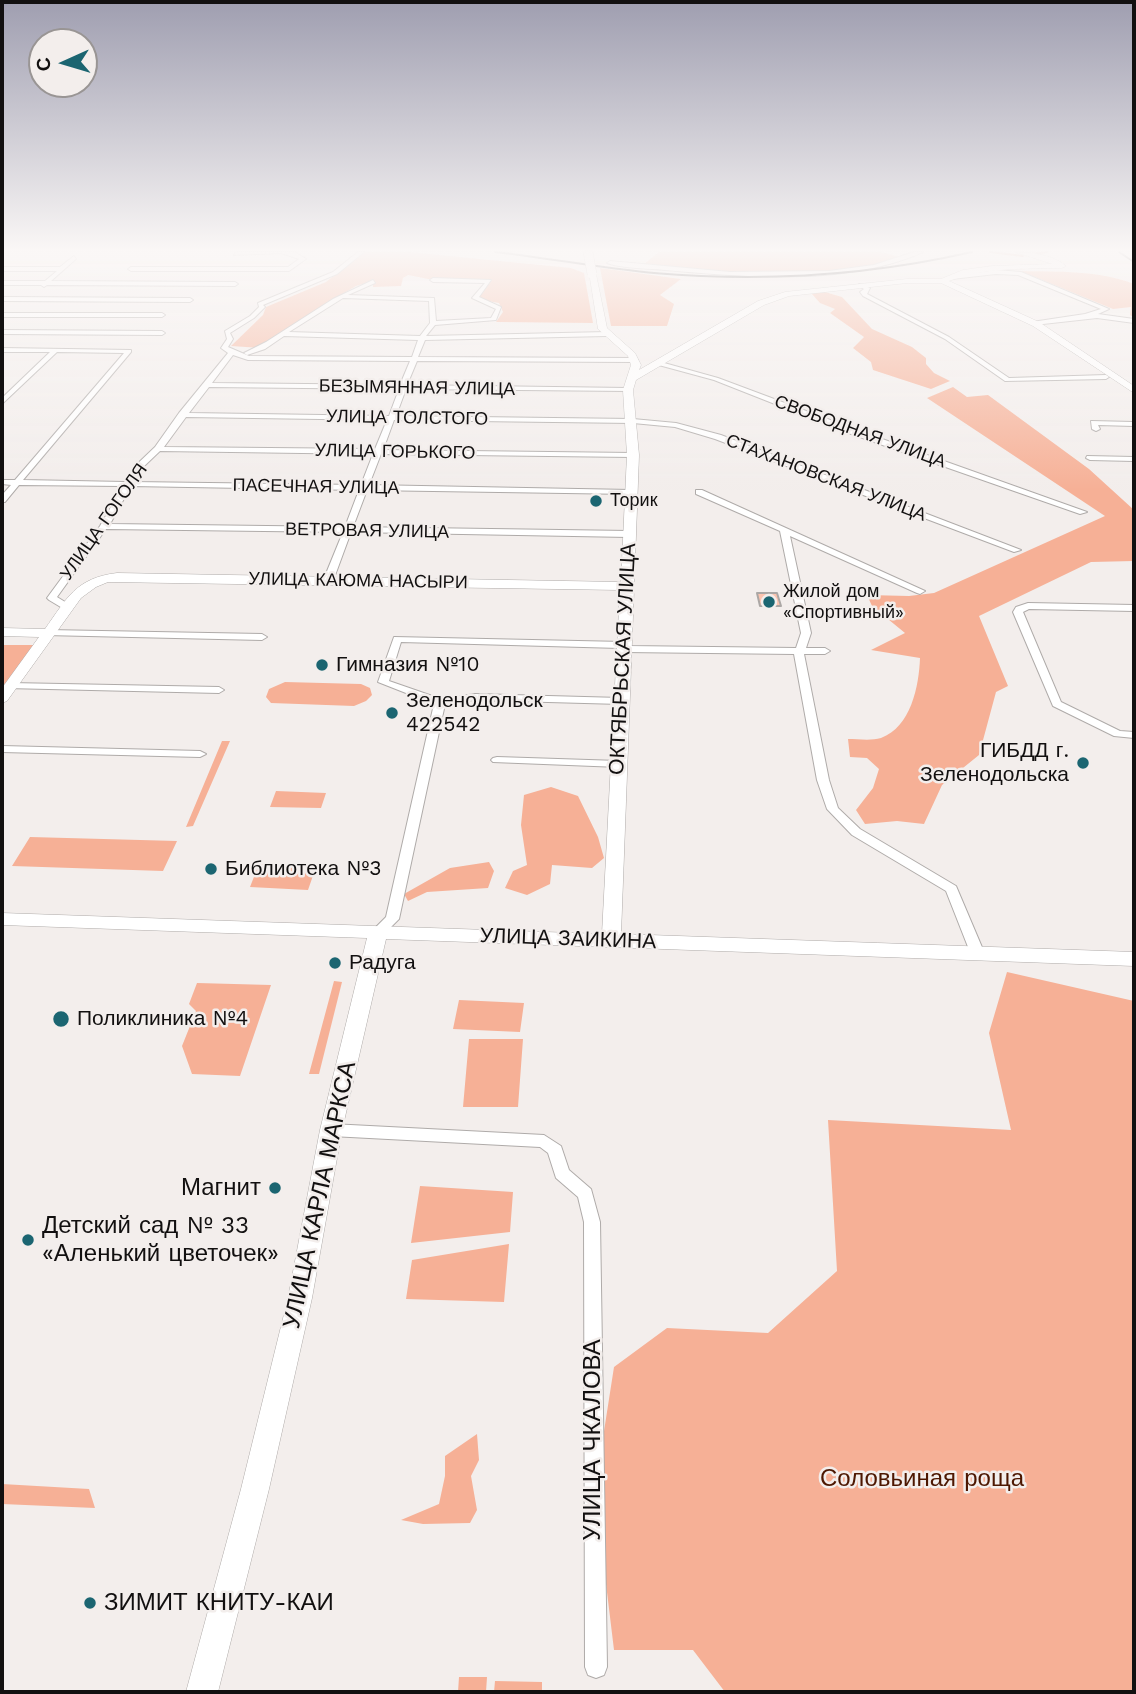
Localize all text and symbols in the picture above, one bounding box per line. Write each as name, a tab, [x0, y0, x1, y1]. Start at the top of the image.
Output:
north arrow	[28, 28, 98, 98]
text: С	[32, 57, 55, 72]
street label: БЕЗЫМЯННАЯ УЛИЦА	[319, 375, 515, 401]
street label: СВОБОДНАЯ УЛИЦА	[771, 391, 949, 473]
street label: УЛИЦА ТОЛСТОГО	[326, 406, 488, 430]
street label: СТАХАНОВСКАЯ УЛИЦА	[723, 430, 929, 526]
street label: УЛИЦА ГОРЬКОГО	[315, 440, 475, 464]
street label: УЛИЦА ГОГОЛЯ	[56, 460, 152, 584]
street label: ПАСЕЧНАЯ УЛИЦА	[233, 475, 399, 499]
place label: Торик	[610, 490, 658, 512]
marker: Торик	[588, 493, 604, 509]
street label: ВЕТРОВАЯ УЛИЦА	[285, 519, 449, 543]
street label: ОКТЯБРЬСКАЯ УЛИЦА	[604, 543, 642, 775]
street label: УЛИЦА КАЮМА НАСЫРИ	[248, 568, 468, 594]
place label: Жилой дом «Спортивный»	[783, 581, 904, 624]
marker: Жилой дом «Спортивный»	[761, 594, 777, 610]
place label: Гимназия №10	[336, 652, 480, 678]
marker: Гимназия №10	[314, 657, 330, 673]
place label: Зеленодольск 422542	[406, 688, 543, 738]
marker: Зеленодольск 422542	[384, 705, 400, 721]
place label: ГИБДД г. Зеленодольска	[920, 738, 1069, 788]
marker: ГИБДД г. Зеленодольска	[1075, 755, 1091, 771]
place label: Библиотека №3	[225, 856, 382, 882]
marker: Библиотека №3	[203, 861, 219, 877]
street label: УЛИЦА ЗАИКИНА	[479, 923, 657, 955]
place label: Радуга	[349, 950, 416, 976]
marker: Радуга	[327, 955, 343, 971]
place label: Поликлиника №4	[77, 1006, 248, 1032]
marker: Поликлиника №4	[51, 1009, 71, 1029]
street label: УЛИЦА КАРЛА МАРКСА	[278, 1059, 362, 1331]
place label: Магнит	[181, 1174, 261, 1202]
marker: Магнит	[267, 1180, 283, 1196]
place label: Детский сад № 33 «Аленький цветочек»	[42, 1212, 279, 1268]
marker: Детский сад № 33 «Аленький цветочек»	[20, 1232, 36, 1248]
street label: УЛИЦА ЧКАЛОВА	[579, 1339, 607, 1541]
park label: Соловьиная роща	[820, 1465, 1024, 1493]
place label: ЗИМИТ КНИТУ-КАИ	[104, 1589, 334, 1617]
marker: ЗИМИТ КНИТУ-КАИ	[82, 1595, 98, 1611]

